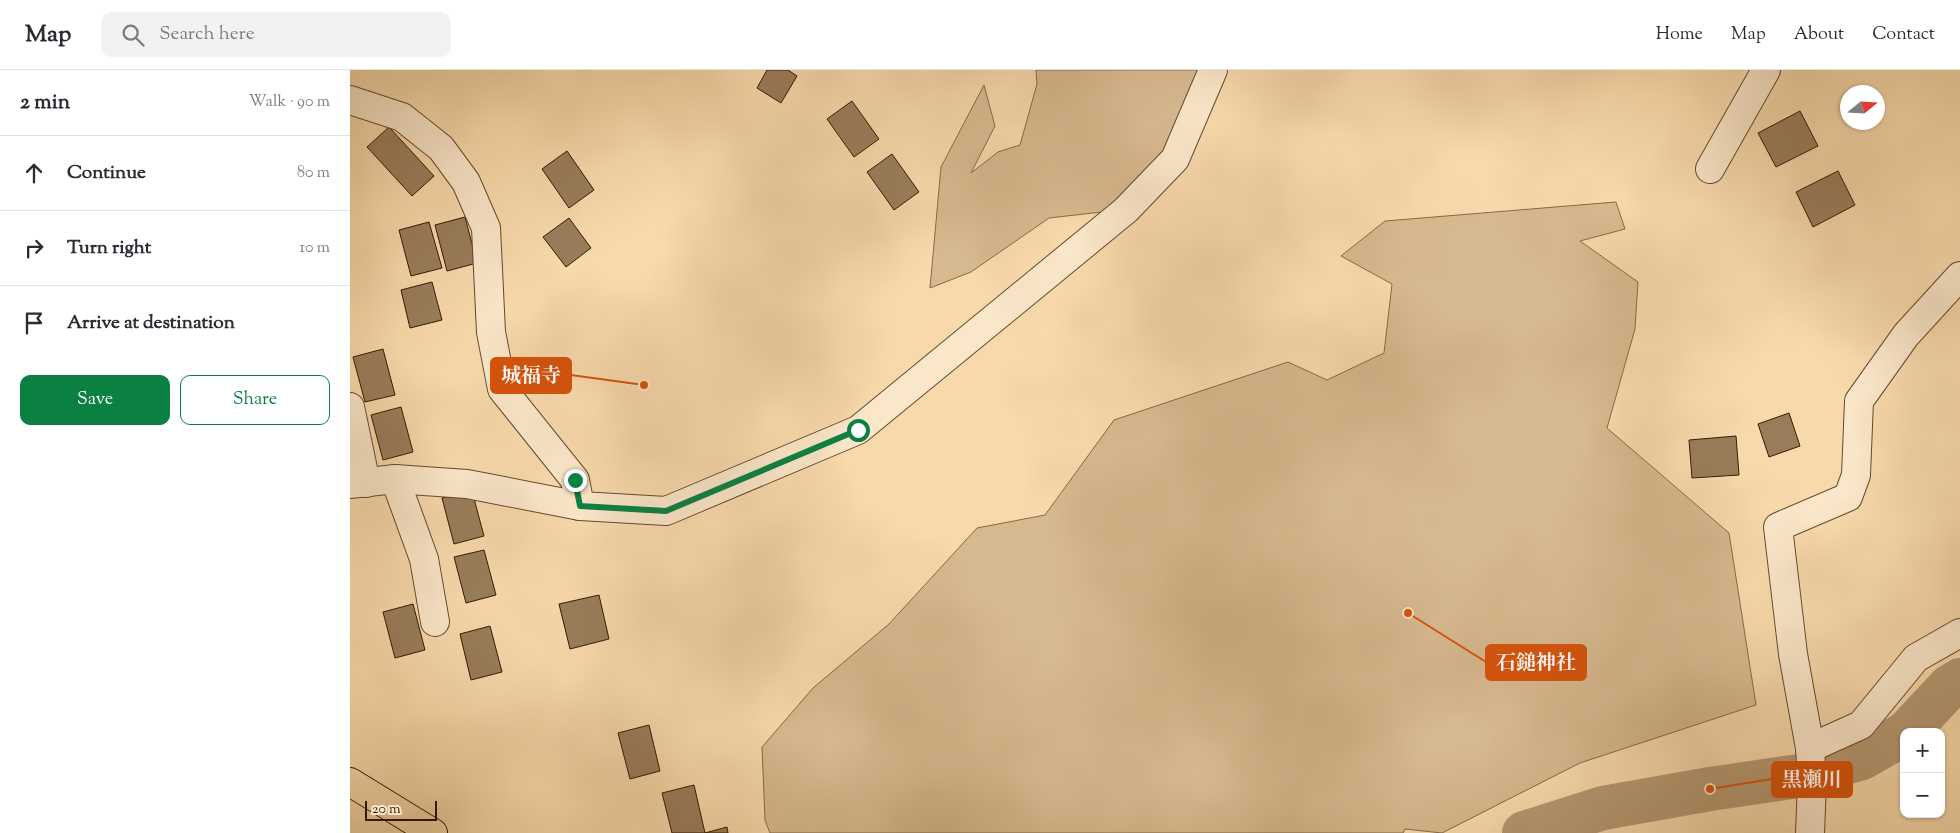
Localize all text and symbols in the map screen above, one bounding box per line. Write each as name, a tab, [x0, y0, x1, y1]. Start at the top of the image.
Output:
search box	[101, 12, 451, 57]
text: Map	[25, 18, 71, 52]
icon: search	[119, 21, 147, 49]
text: Search here	[159, 21, 255, 48]
text: Home	[1656, 22, 1703, 48]
text: Map	[1731, 22, 1766, 48]
text: About	[1794, 22, 1844, 48]
text: Contact	[1872, 22, 1935, 48]
north arrow	[1840, 85, 1885, 130]
text: 2 min	[20, 88, 70, 118]
text: Walk · 90 m	[249, 91, 330, 114]
icon: ahead	[20, 159, 48, 187]
text: Continue	[67, 160, 146, 187]
text: 80 m	[297, 162, 330, 185]
icon: right	[20, 234, 48, 262]
text: Turn right	[67, 235, 151, 262]
text: 10 m	[300, 237, 330, 260]
icon: arrive	[20, 309, 48, 337]
text: Arrive at destination	[67, 310, 235, 337]
callout: 城福寺	[491, 358, 571, 393]
text: 城福寺	[501, 363, 561, 392]
button: Save	[20, 375, 170, 425]
button: Share	[180, 375, 330, 425]
route start	[847, 419, 870, 442]
route end	[564, 469, 587, 492]
callout: 石鎚神社	[1486, 645, 1586, 680]
text: 石鎚神社	[1496, 650, 1576, 679]
map controls	[1900, 728, 1945, 818]
button: +	[1900, 728, 1945, 773]
callout: 黒瀬川	[1772, 762, 1852, 797]
text: 黒瀬川	[1782, 767, 1842, 796]
button: −	[1900, 773, 1945, 818]
scale bar	[365, 798, 438, 821]
text: 20 m	[372, 800, 401, 820]

